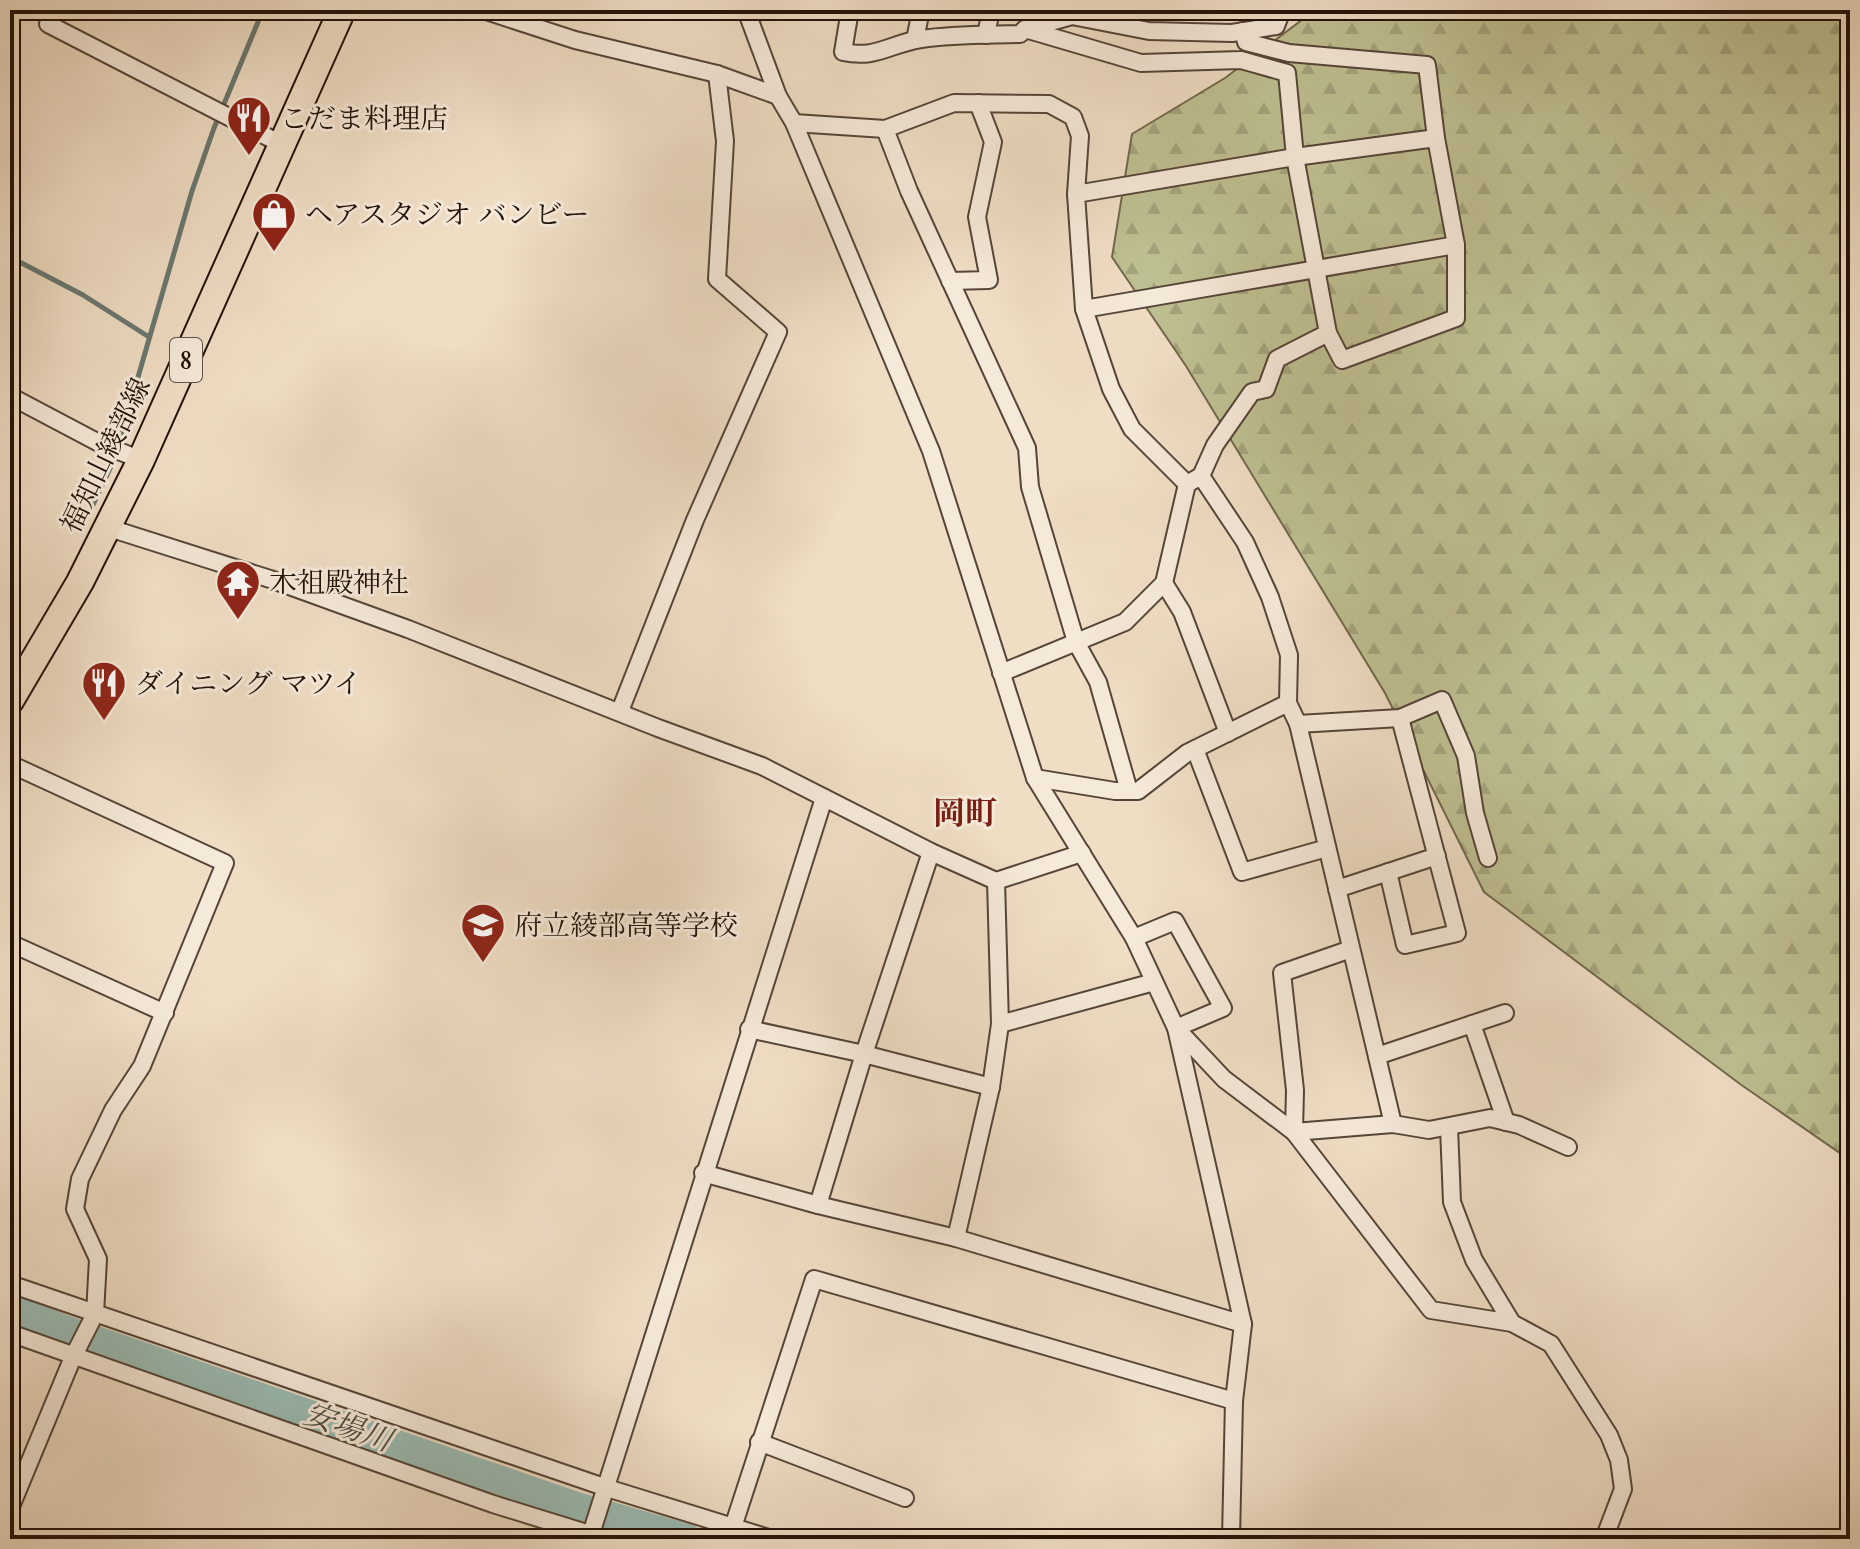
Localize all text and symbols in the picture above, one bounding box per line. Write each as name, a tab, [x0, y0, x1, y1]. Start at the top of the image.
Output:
restaurant icon: こだま料理店	[225, 94, 273, 157]
place label: こだま料理店	[280, 100, 448, 138]
shop icon: ヘアスタジオ バンビー	[250, 190, 298, 253]
place label: ヘアスタジオ バンビー	[305, 196, 589, 234]
road number: 8	[170, 338, 202, 382]
street label: 福知山綾部線	[52, 372, 160, 539]
temple icon: 木祖殿神社	[214, 558, 262, 621]
place label: 木祖殿神社	[269, 564, 409, 602]
restaurant icon: ダイニング マツイ	[80, 659, 128, 722]
place label: ダイニング マツイ	[135, 665, 362, 703]
district label: 岡町	[933, 792, 997, 836]
school or university icon: 府立綾部高等学校	[459, 901, 507, 964]
place label: 府立綾部高等学校	[514, 907, 738, 945]
water label: 安場川	[299, 1393, 400, 1462]

